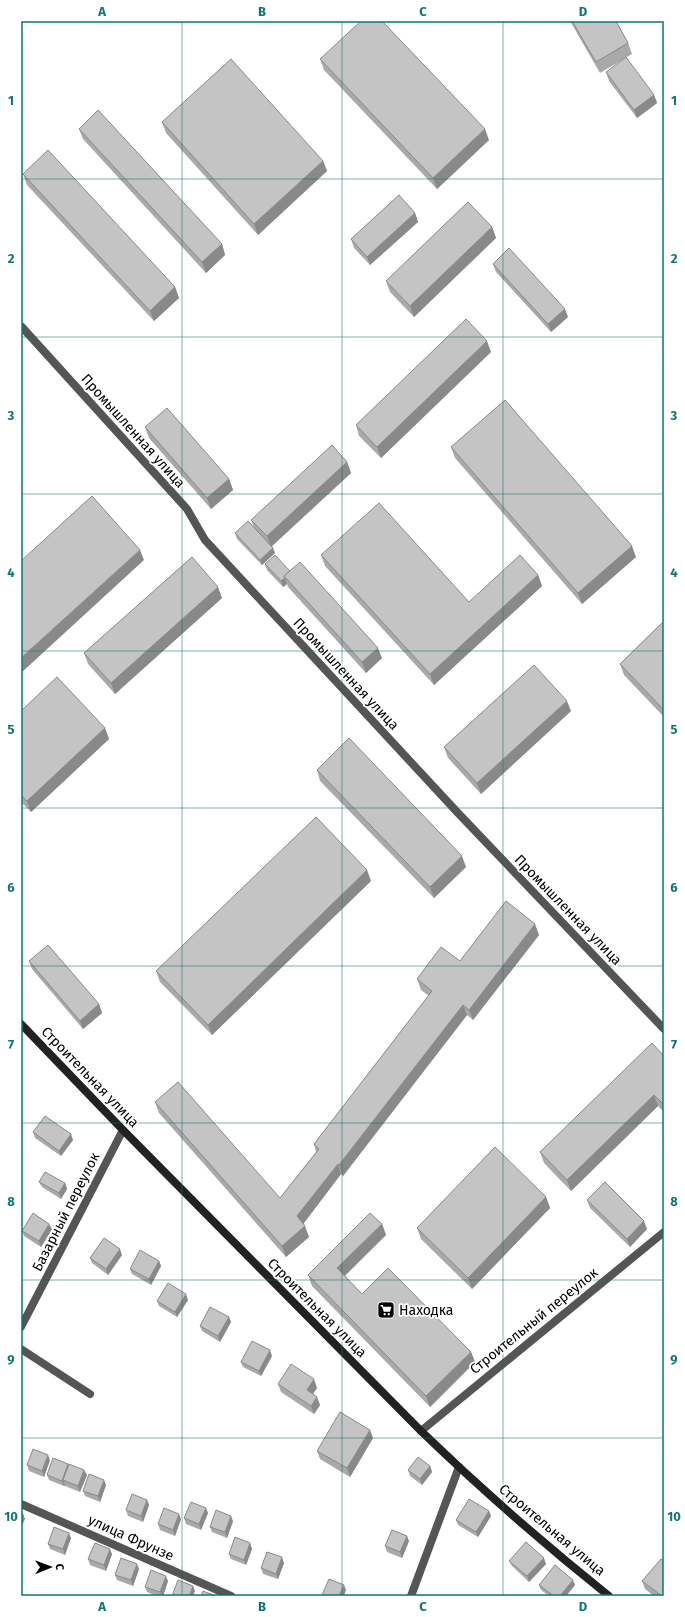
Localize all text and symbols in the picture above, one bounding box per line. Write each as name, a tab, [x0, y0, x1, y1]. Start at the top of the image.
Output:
text: A	[97, 4, 106, 19]
text: B	[258, 4, 266, 19]
text: C	[419, 4, 427, 19]
text: D	[579, 4, 588, 19]
text: 1	[8, 93, 14, 108]
text: 1	[671, 93, 677, 108]
text: 2	[8, 251, 15, 266]
text: 2	[671, 251, 678, 266]
street label: Промышленная улица	[77, 371, 189, 491]
text: 3	[7, 408, 15, 423]
text: 3	[670, 408, 678, 423]
text: 4	[7, 565, 15, 580]
text: 4	[670, 565, 678, 580]
street label: Промышленная улица	[290, 614, 402, 734]
text: 5	[8, 722, 15, 737]
text: 5	[671, 722, 678, 737]
street label: Промышленная улица	[511, 851, 625, 969]
text: 6	[7, 880, 15, 895]
text: 6	[670, 880, 678, 895]
street label: Строительная улица	[38, 1023, 142, 1131]
text: 7	[8, 1037, 14, 1052]
text: 7	[671, 1037, 677, 1052]
street label: Базарный переулок	[29, 1149, 104, 1274]
text: 8	[7, 1194, 15, 1209]
text: 8	[670, 1194, 678, 1209]
street label: Строительная улица	[264, 1255, 370, 1361]
street label: Строительный переулок	[467, 1264, 602, 1378]
supermarket icon: Находка	[376, 1300, 396, 1320]
place label: Находка	[399, 1302, 453, 1319]
text: 9	[7, 1352, 15, 1367]
text: 9	[670, 1352, 678, 1367]
street label: Строительная улица	[495, 1481, 609, 1579]
text: 10	[4, 1509, 18, 1524]
text: 10	[667, 1509, 681, 1524]
street label: улица Фрунзе	[85, 1511, 177, 1565]
north arrow	[30, 1547, 70, 1587]
text: С	[53, 1564, 66, 1571]
text: A	[97, 1599, 106, 1614]
text: B	[258, 1599, 266, 1614]
text: C	[419, 1599, 427, 1614]
text: D	[579, 1599, 588, 1614]

